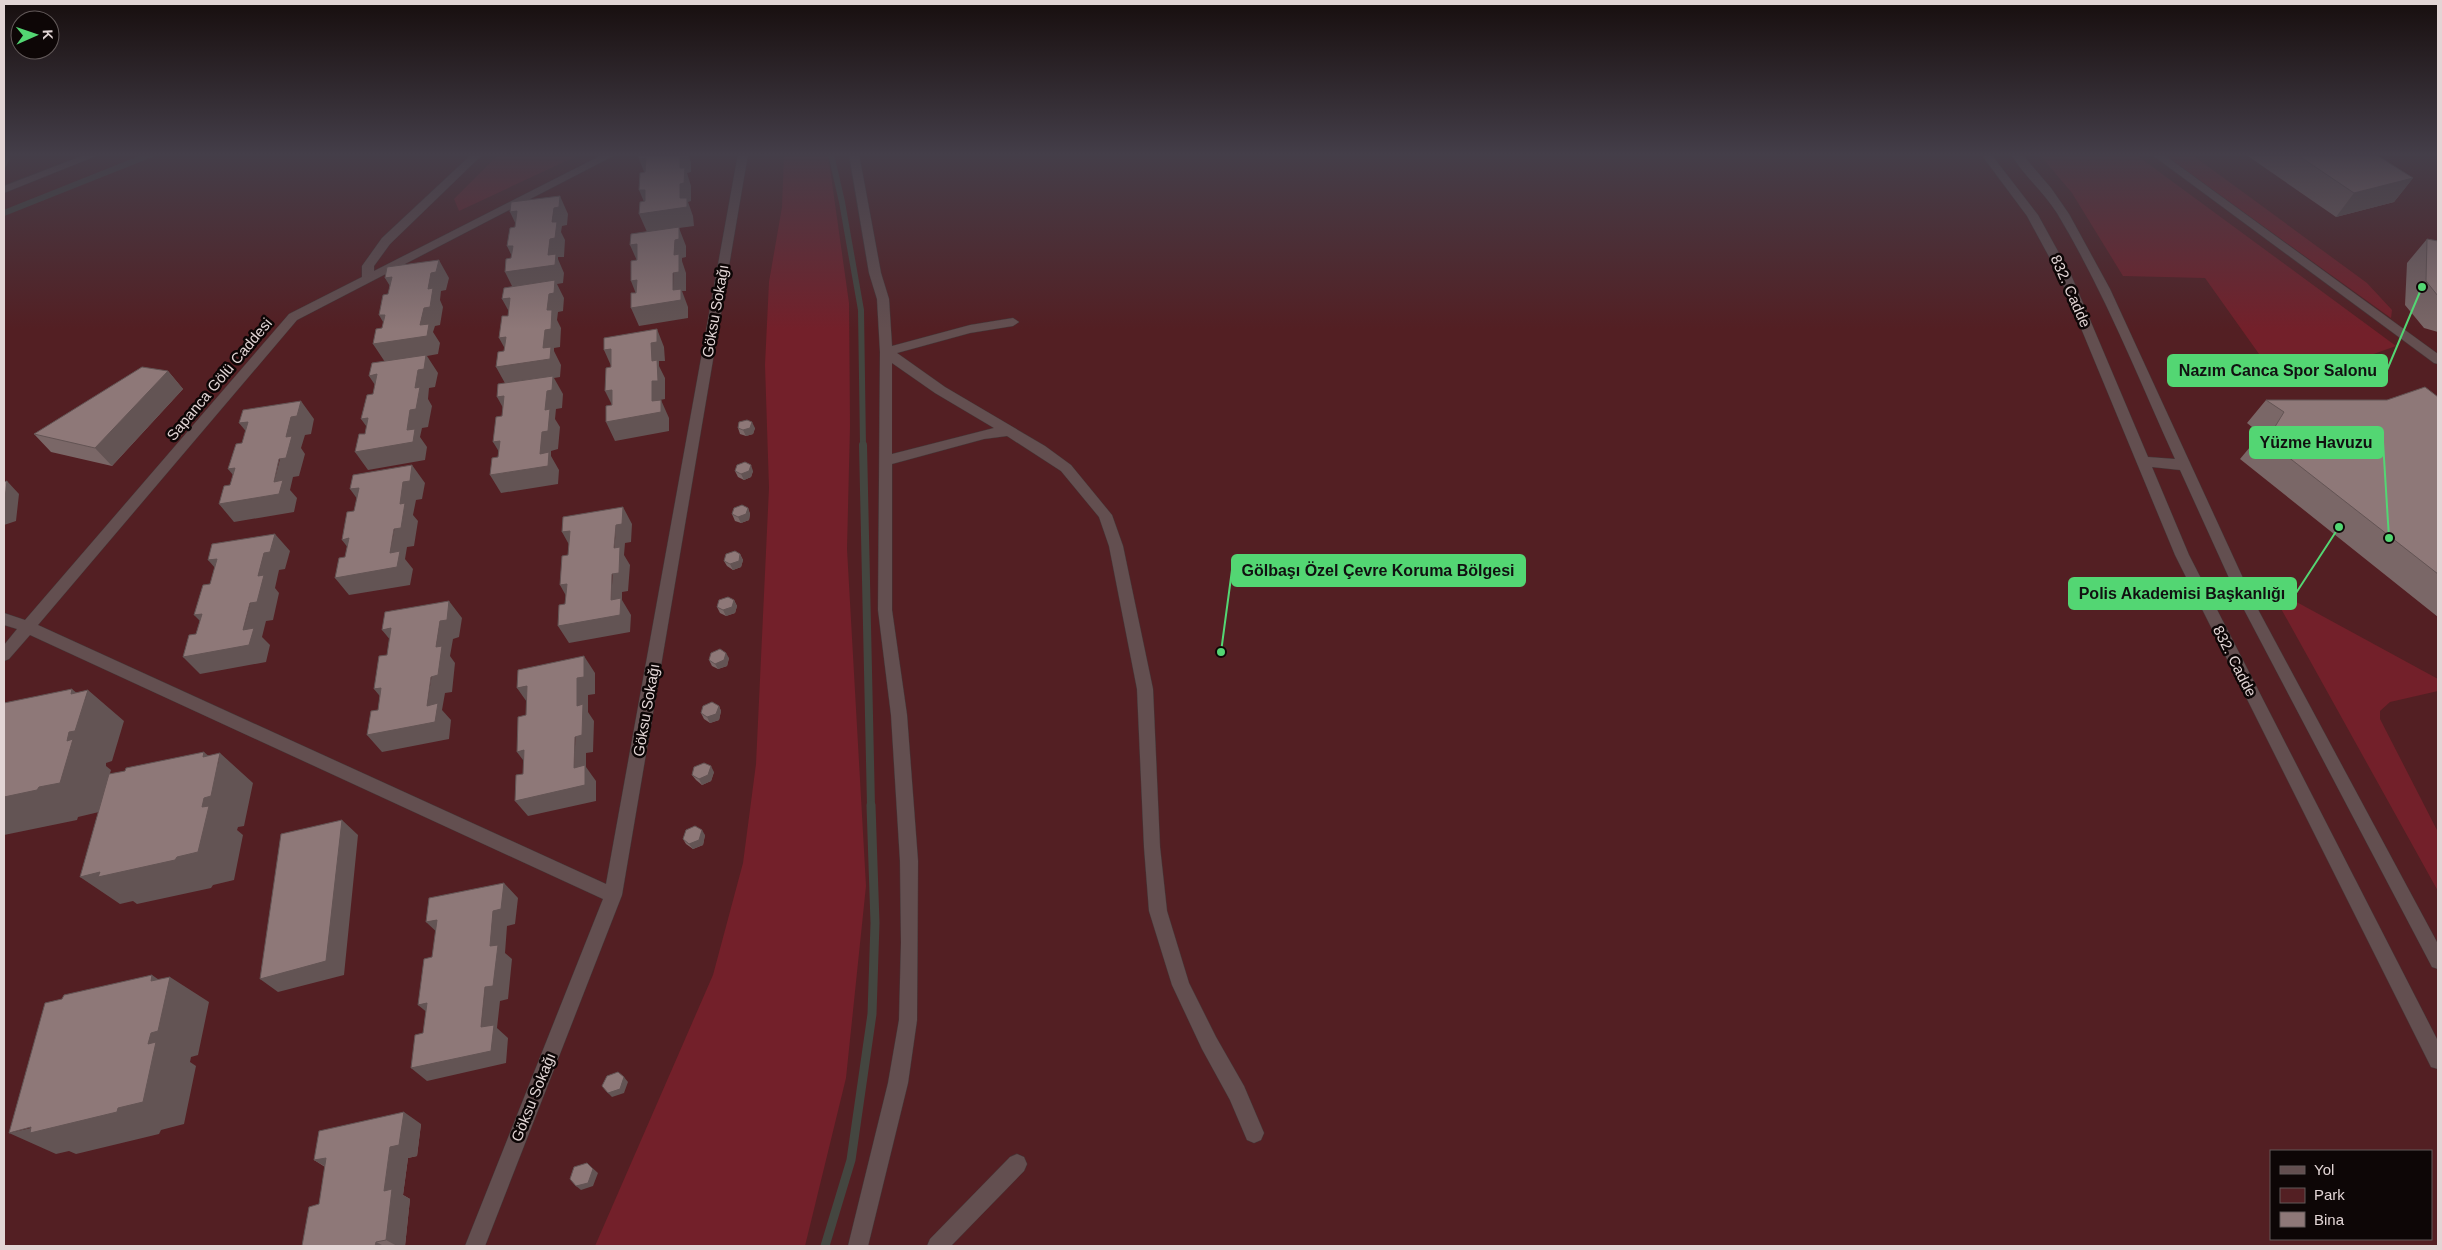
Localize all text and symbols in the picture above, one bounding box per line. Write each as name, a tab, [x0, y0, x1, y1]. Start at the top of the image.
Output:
north arrow	[10, 10, 60, 60]
text: K	[40, 29, 56, 40]
street label: 832. Cadde	[2047, 252, 2095, 330]
street label: Göksu Sokağı	[698, 263, 732, 359]
street label: Sapanca Gölü Caddesi	[163, 314, 275, 444]
callout: Nazım Canca Spor Salonu	[2168, 355, 2387, 386]
text: Nazım Canca Spor Salonu	[2179, 362, 2377, 379]
callout: Yüzme Havuzu	[2250, 427, 2383, 458]
text: Yüzme Havuzu	[2260, 434, 2372, 451]
callout: Gölbaşı Özel Çevre Koruma Bölgesi	[1232, 555, 1525, 586]
text: Gölbaşı Özel Çevre Koruma Bölgesi	[1242, 561, 1514, 579]
callout: Polis Akademisi Başkanlığı	[2069, 578, 2296, 609]
text: Polis Akademisi Başkanlığı	[2079, 585, 2285, 602]
street label: 832. Cadde	[2210, 623, 2260, 699]
street label: Göksu Sokağı	[629, 662, 663, 758]
street label: Göksu Sokağı	[507, 1050, 559, 1144]
legend	[2270, 1150, 2432, 1240]
text: Yol	[2314, 1161, 2334, 1178]
text: Park	[2314, 1186, 2345, 1203]
text: Bina	[2314, 1211, 2345, 1228]

